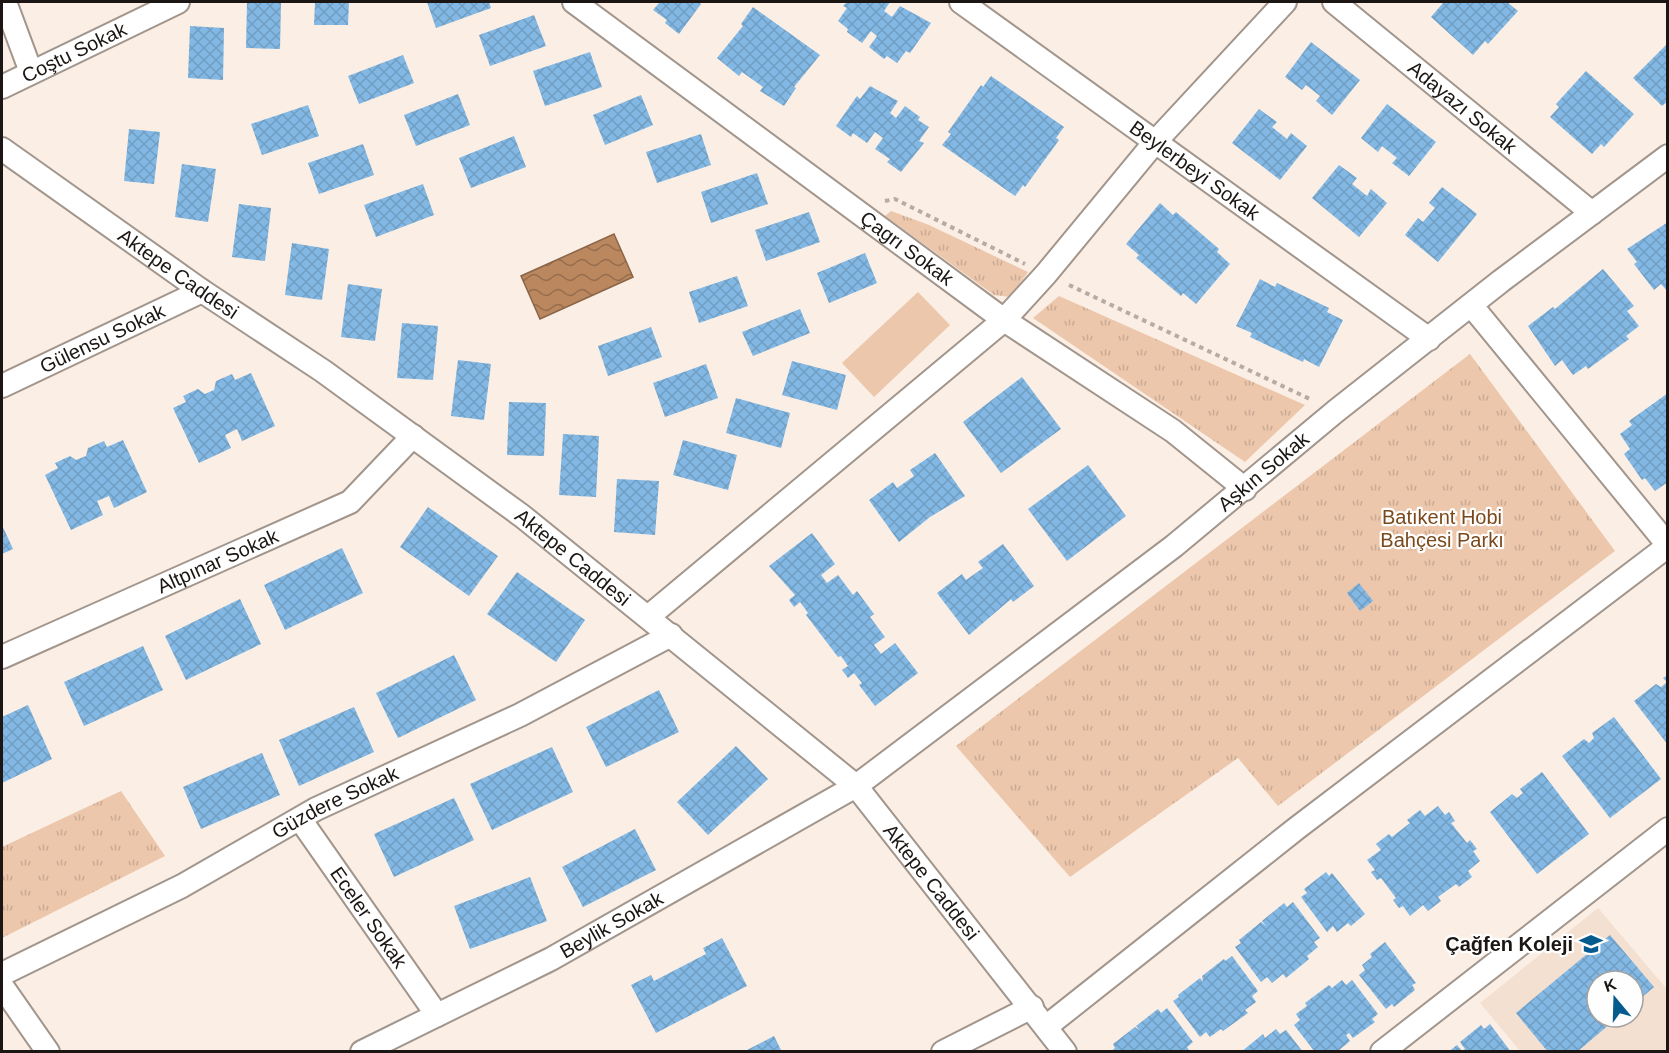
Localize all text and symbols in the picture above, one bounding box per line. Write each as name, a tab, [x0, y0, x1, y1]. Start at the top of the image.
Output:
street label: Coştu Sokak	[18, 17, 131, 87]
street label: Adayazı Sokak	[1404, 56, 1522, 158]
street label: Beylerbeyi Sokak	[1126, 116, 1265, 225]
street label: Çagrı Sokak	[856, 207, 958, 290]
street label: Aktepe Caddesi	[114, 224, 243, 323]
street label: Gülensu Sokak	[36, 299, 169, 377]
street label: Aşkın Sokak	[1214, 427, 1314, 516]
street label: Aktepe Caddesi	[511, 504, 635, 610]
park label: Batıkent Hobi Bahçesi Parkı	[1380, 506, 1504, 551]
street label: Altpınar Sokak	[154, 524, 282, 597]
street label: Güzdere Sokak	[268, 761, 402, 843]
street label: Aktepe Caddesi	[879, 820, 984, 944]
street label: Eceler Sokak	[326, 863, 412, 973]
street label: Beylik Sokak	[556, 886, 667, 963]
school or university icon: Çağfen Koleji	[1578, 931, 1604, 957]
place label: Çağfen Koleji	[1445, 933, 1573, 955]
north arrow	[1585, 969, 1645, 1029]
text: K	[1602, 975, 1619, 995]

